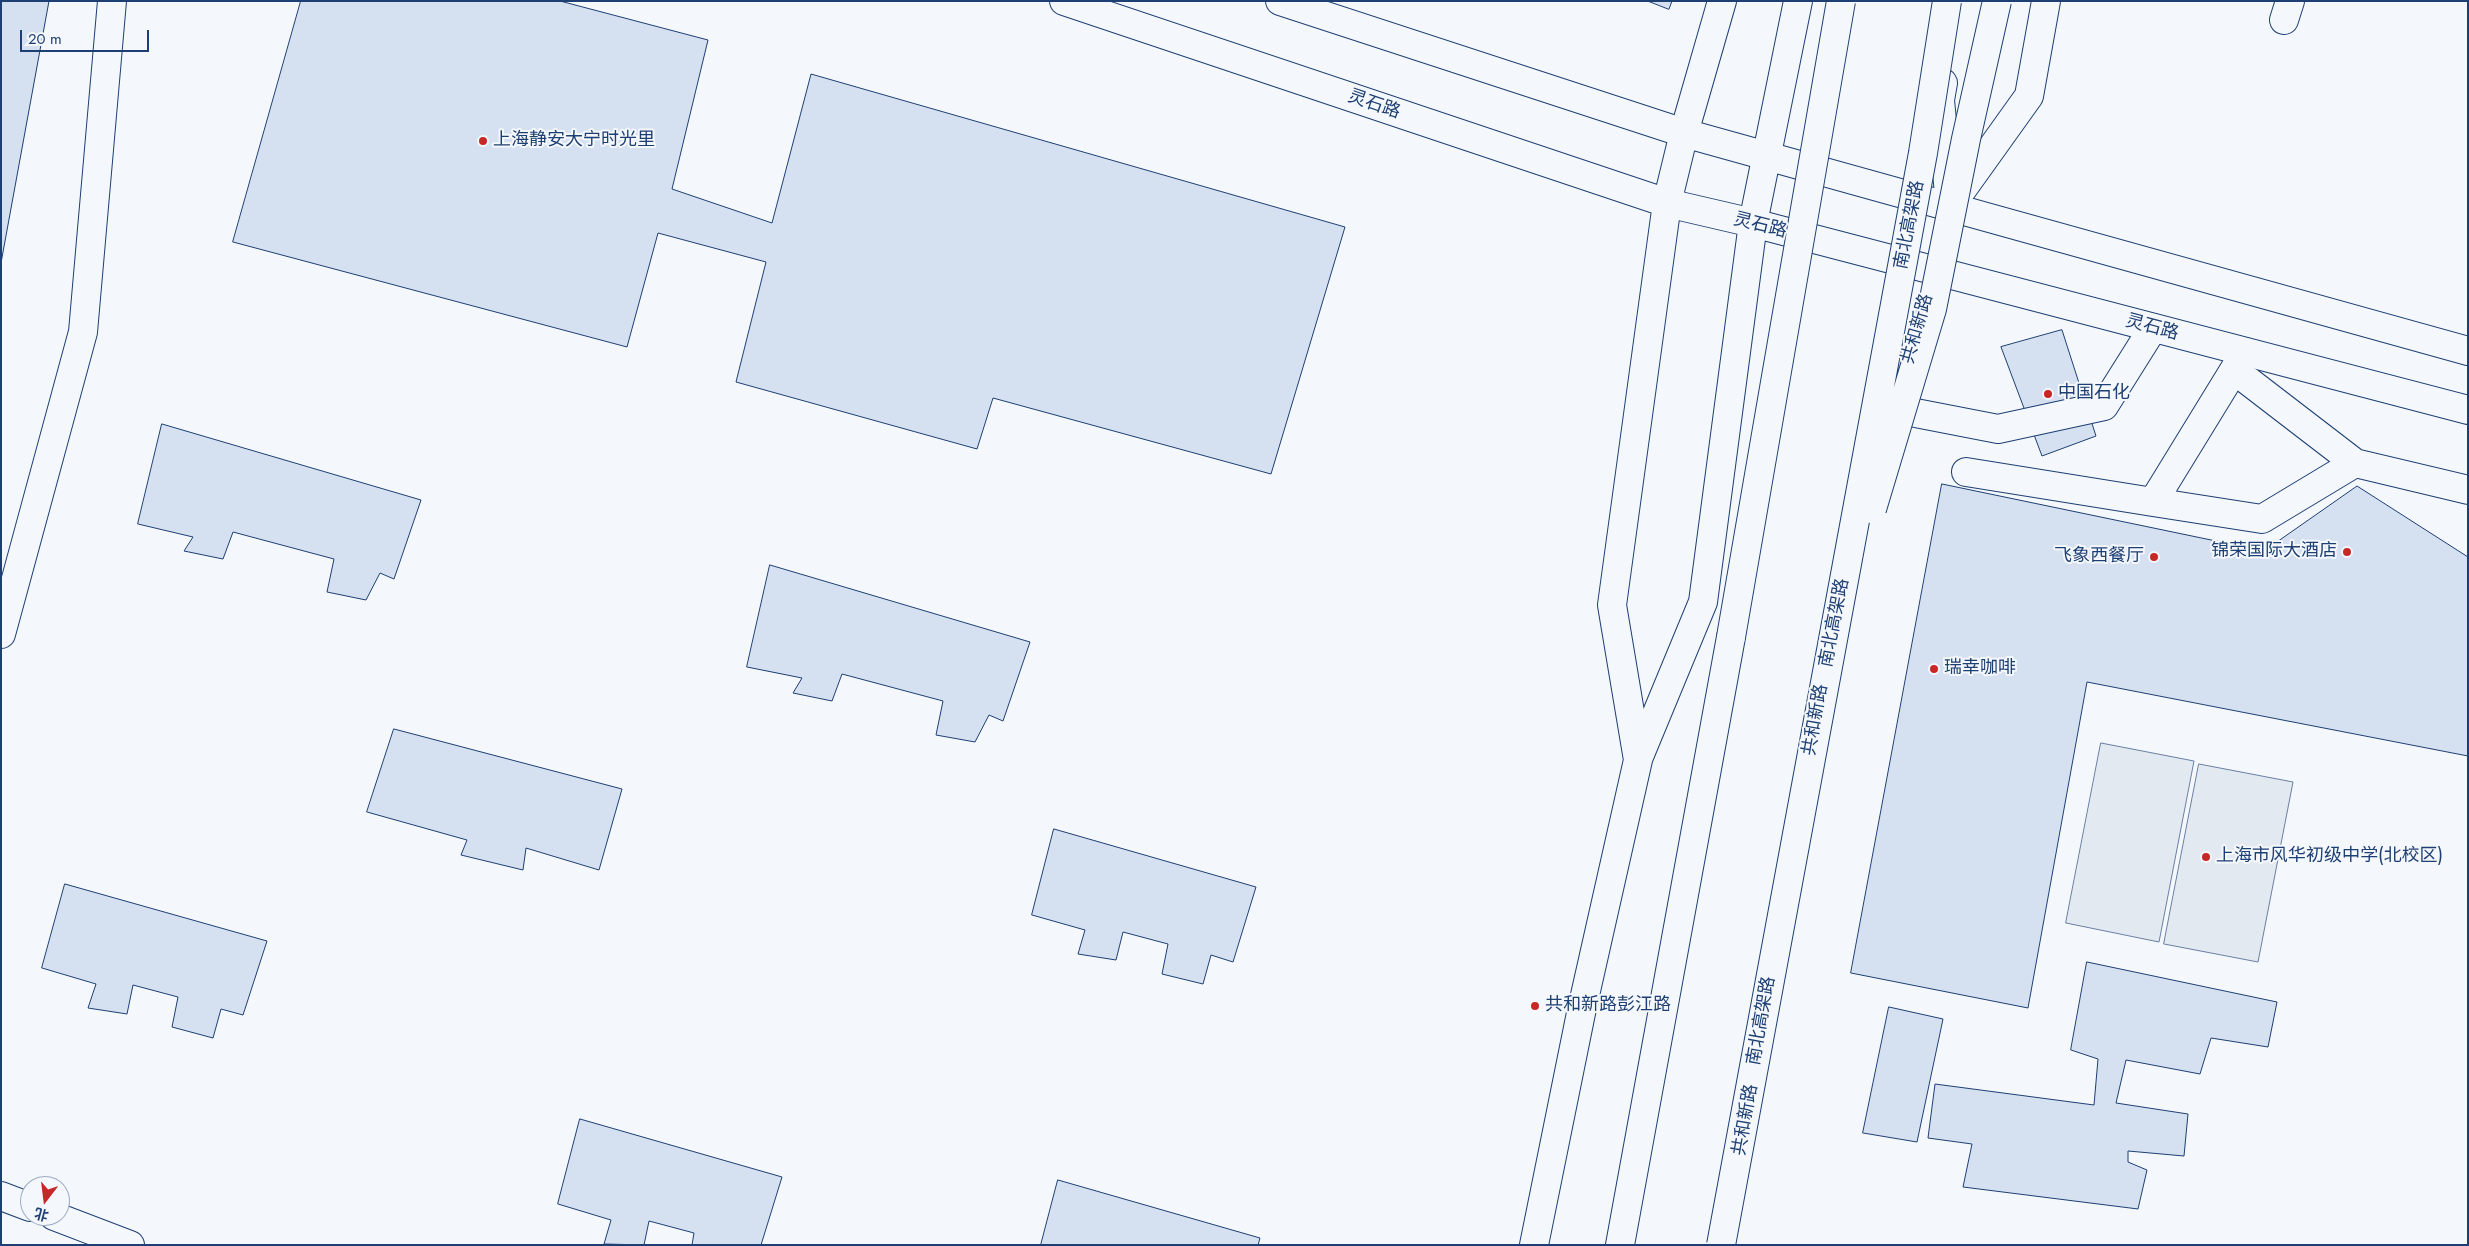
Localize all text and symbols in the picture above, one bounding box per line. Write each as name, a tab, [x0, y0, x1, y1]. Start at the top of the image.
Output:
scale bar	[22, 20, 151, 52]
text: 20 m	[28, 28, 62, 50]
street label: 灵石路	[1345, 86, 1403, 124]
place label: 上海静安大宁时光里	[493, 130, 655, 152]
marker: 上海静安大宁时光里	[477, 135, 489, 147]
street label: 南北高架路	[1891, 179, 1929, 271]
street label: 灵石路	[1731, 209, 1789, 243]
street label: 共和新路	[1898, 291, 1938, 367]
street label: 灵石路	[2123, 311, 2181, 345]
place label: 中国石化	[2058, 383, 2130, 405]
marker: 中国石化	[2042, 388, 2054, 400]
place label: 锦荣国际大酒店	[2211, 541, 2337, 563]
place label: 飞象西餐厅	[2054, 546, 2144, 568]
marker: 锦荣国际大酒店	[2341, 546, 2353, 558]
marker: 飞象西餐厅	[2148, 551, 2160, 563]
street label: 南北高架路	[1816, 577, 1854, 669]
place label: 瑞幸咖啡	[1944, 658, 2016, 680]
marker: 瑞幸咖啡	[1928, 663, 1940, 675]
street label: 共和新路	[1799, 683, 1833, 757]
place label: 上海市风华初级中学(北校区)	[2216, 846, 2443, 868]
marker: 上海市风华初级中学(北校区)	[2200, 851, 2212, 863]
street label: 南北高架路	[1744, 975, 1780, 1067]
place label: 共和新路彭江路	[1545, 995, 1671, 1017]
marker: 共和新路彭江路	[1529, 1000, 1541, 1012]
street label: 共和新路	[1729, 1083, 1763, 1157]
north arrow	[20, 1176, 70, 1226]
text: 北	[32, 1203, 51, 1226]

